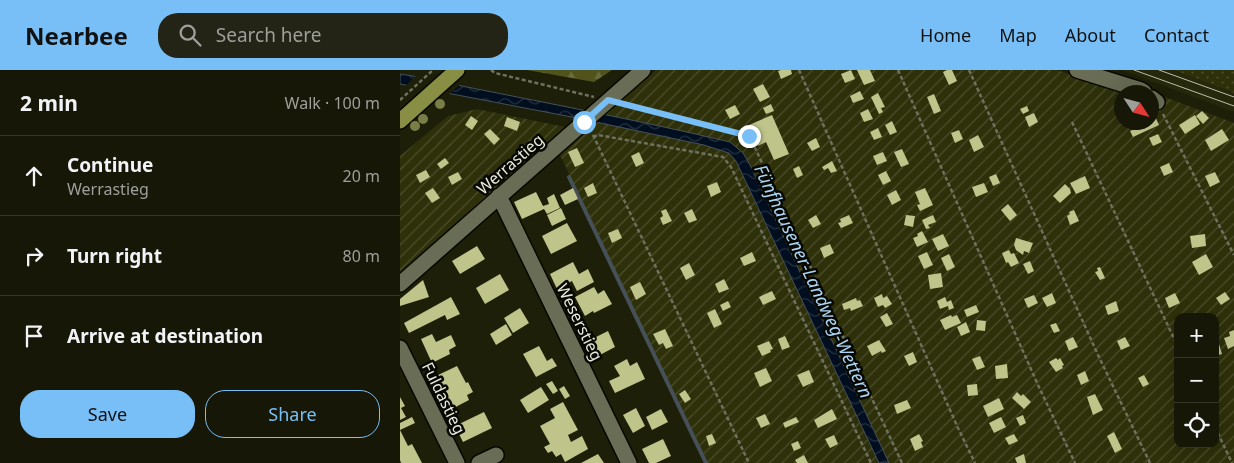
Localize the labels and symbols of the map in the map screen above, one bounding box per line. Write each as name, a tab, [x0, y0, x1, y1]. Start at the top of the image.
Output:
north arrow	[1114, 85, 1159, 130]
route start	[573, 111, 596, 134]
route end	[738, 125, 761, 148]
street label: Werrastieg	[472, 129, 548, 199]
water label: Fünfhausener-Landweg-Wettern	[749, 160, 879, 402]
street label: Weserstieg	[552, 280, 608, 364]
street label: Fuldastieg	[417, 358, 471, 438]

